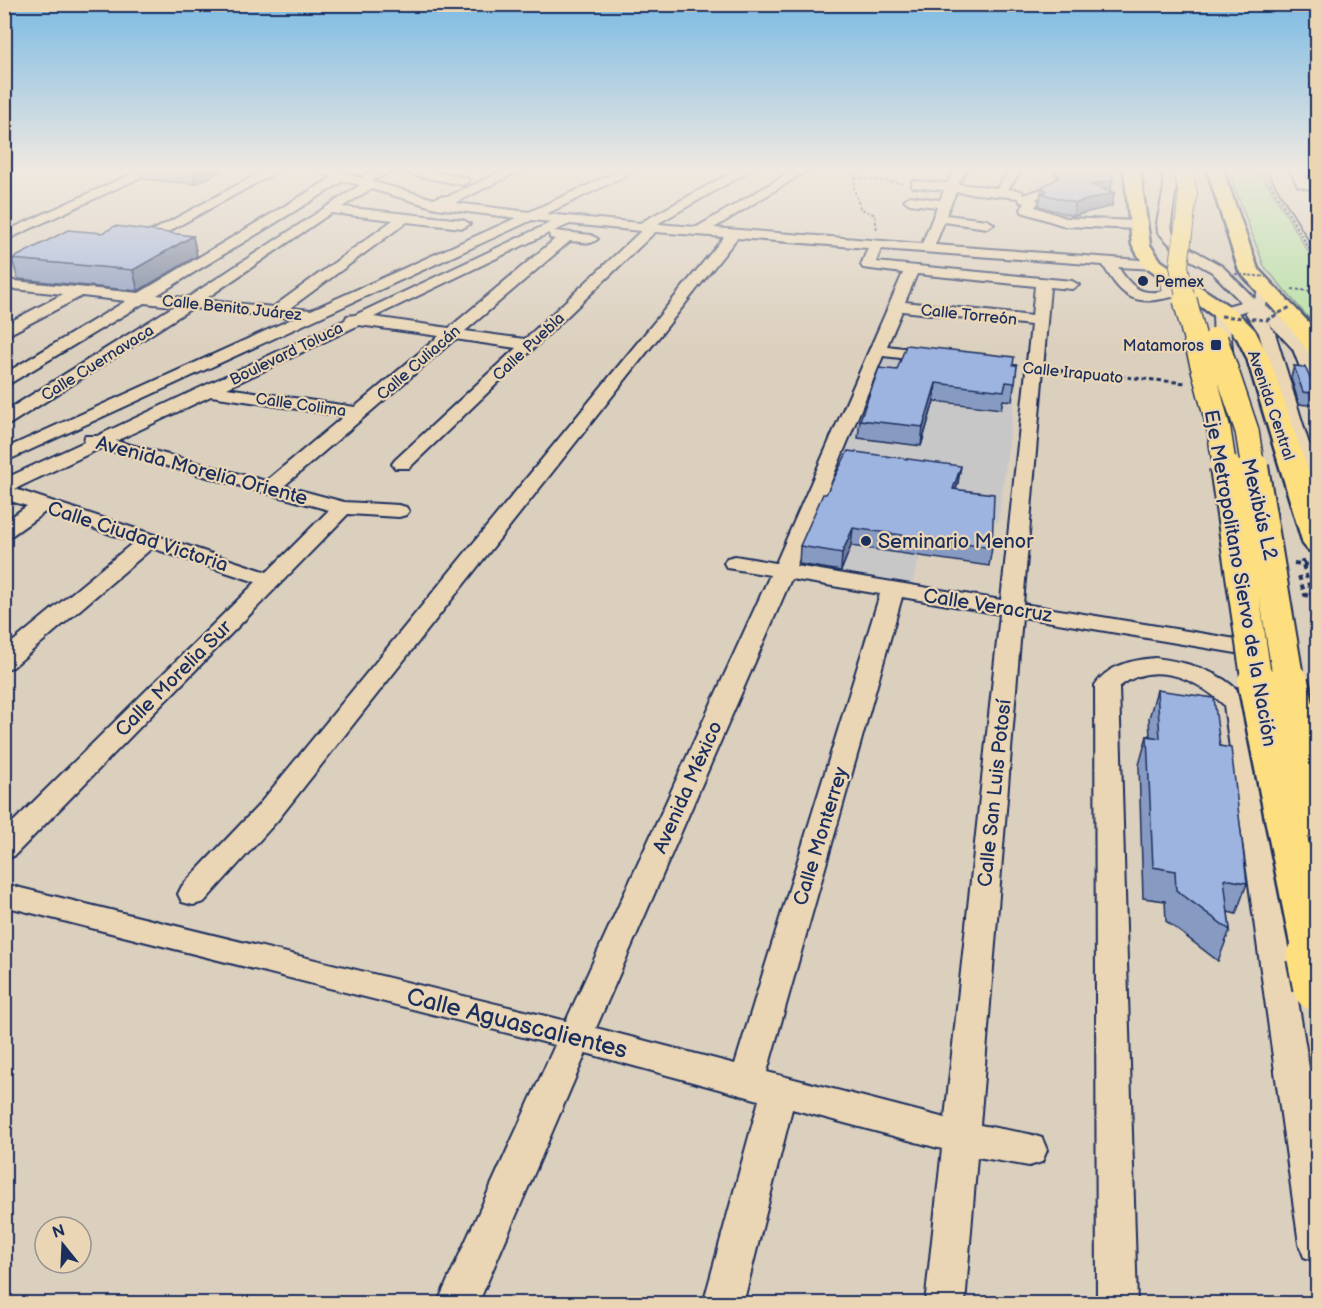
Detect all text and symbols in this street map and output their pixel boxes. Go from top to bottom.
place label: Pemex [1155,273,1204,292]
marker: Pemex [1136,274,1150,288]
street label: Calle Benito Juárez [161,292,303,325]
street label: Calle Torreón [920,301,1018,330]
street label: Calle Puebla [489,309,569,385]
street label: Boulevard Toluca [227,319,346,390]
street label: Calle Cuernavaca [38,321,158,406]
street label: Calle Culiacán [373,322,465,405]
place label: Matamoros [1123,337,1204,356]
marker: Matamoros [1209,338,1223,352]
street label: Avenida Central [1243,348,1298,463]
street label: Calle Irapuato [1021,359,1124,388]
street label: Calle Colima [254,390,347,421]
street label: Eje Metropolitano Siervo de la Nación [1199,408,1281,748]
street label: Avenida Morelia Oriente [93,431,310,511]
street label: Mexibús L2 [1236,456,1282,563]
street label: Calle Ciudad Victoria [44,496,231,577]
place label: Seminario Menor [878,530,1034,554]
marker: Seminario Menor [859,534,873,548]
street label: Calle Veracruz [922,584,1055,628]
street label: Calle Morelia Sur [110,615,237,742]
street label: Calle San Luis Potosí [973,698,1017,888]
street label: Avenida México [648,718,728,857]
street label: Calle Monterrey [788,764,853,908]
street label: Calle Aguascalientes [403,982,630,1065]
north arrow [33,1215,93,1275]
text: N [50,1221,67,1243]

